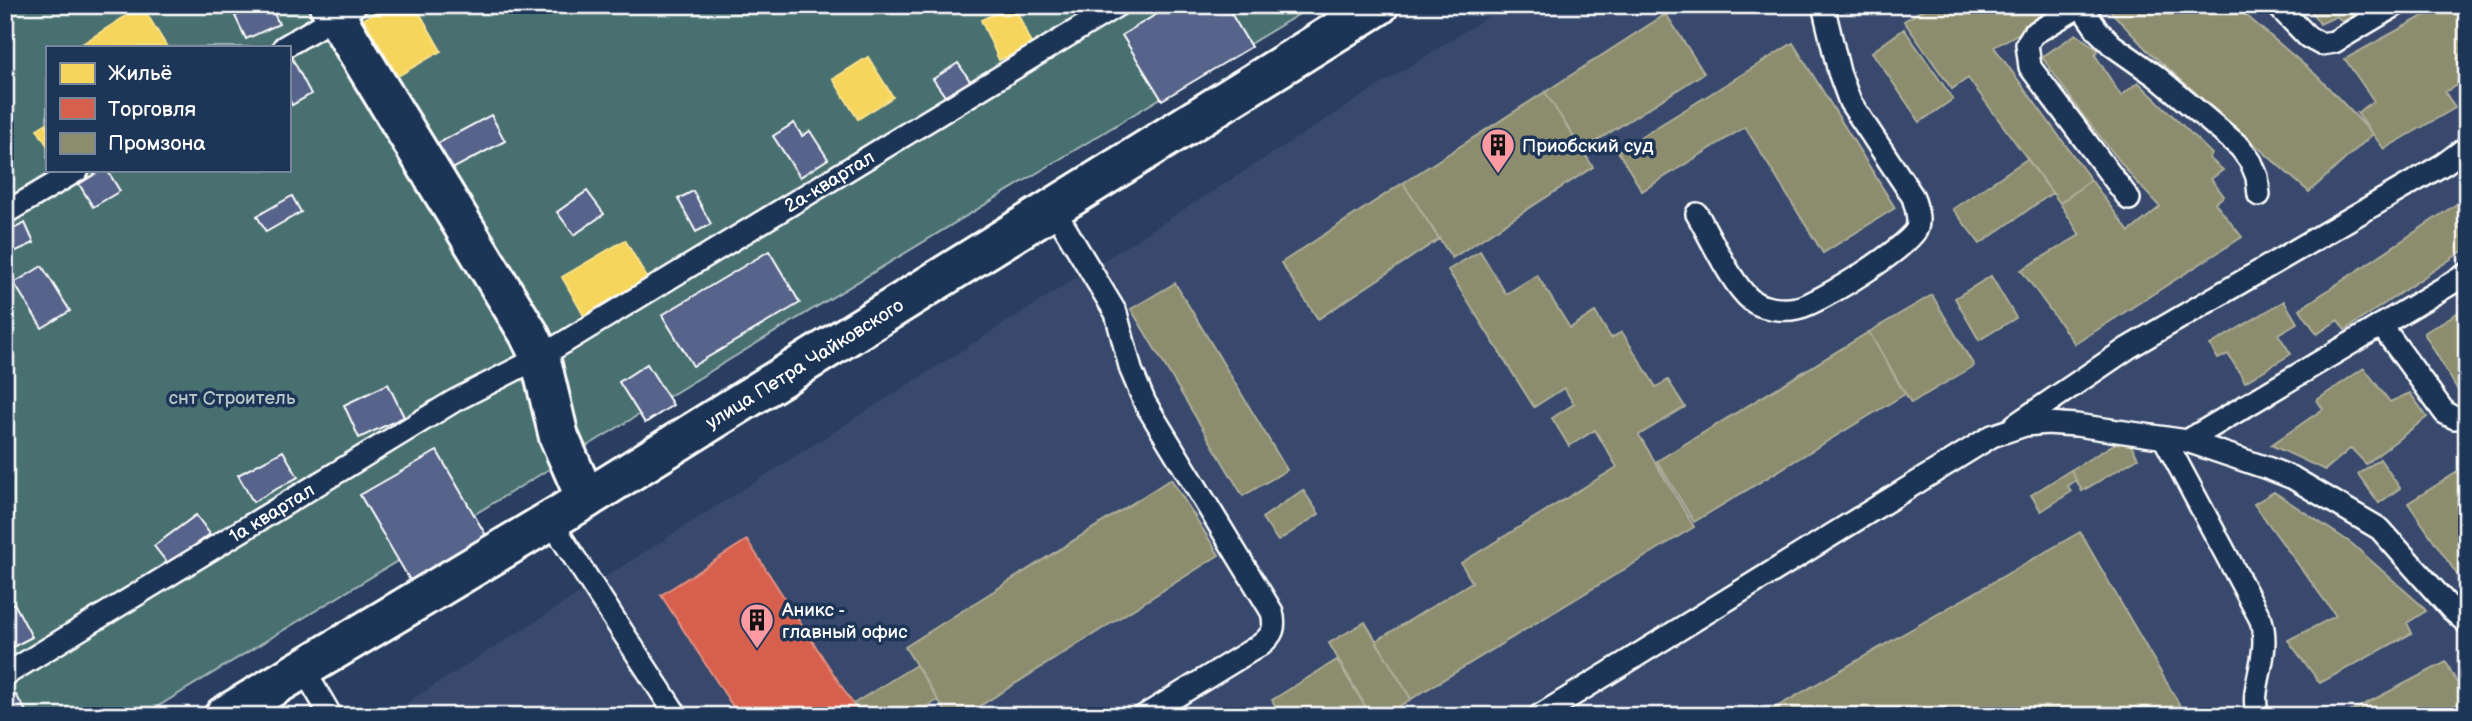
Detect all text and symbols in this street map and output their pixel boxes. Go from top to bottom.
legend [46,46,290,172]
text: Жильё [108,61,172,86]
text: Торговля [108,97,196,122]
building icon: Приобский суд [1479,126,1517,175]
text: Промзона [108,131,206,156]
place label: Приобский суд [1522,135,1654,158]
street label: 2а-квартал [780,146,879,219]
street label: улица Петра Чайковского [702,294,908,435]
park label: снт Строитель [169,387,296,410]
street label: 1а квартал [225,479,319,549]
place label: Аникс - главный офис [781,599,908,644]
building icon: Аникс - главный офис [738,601,776,650]

